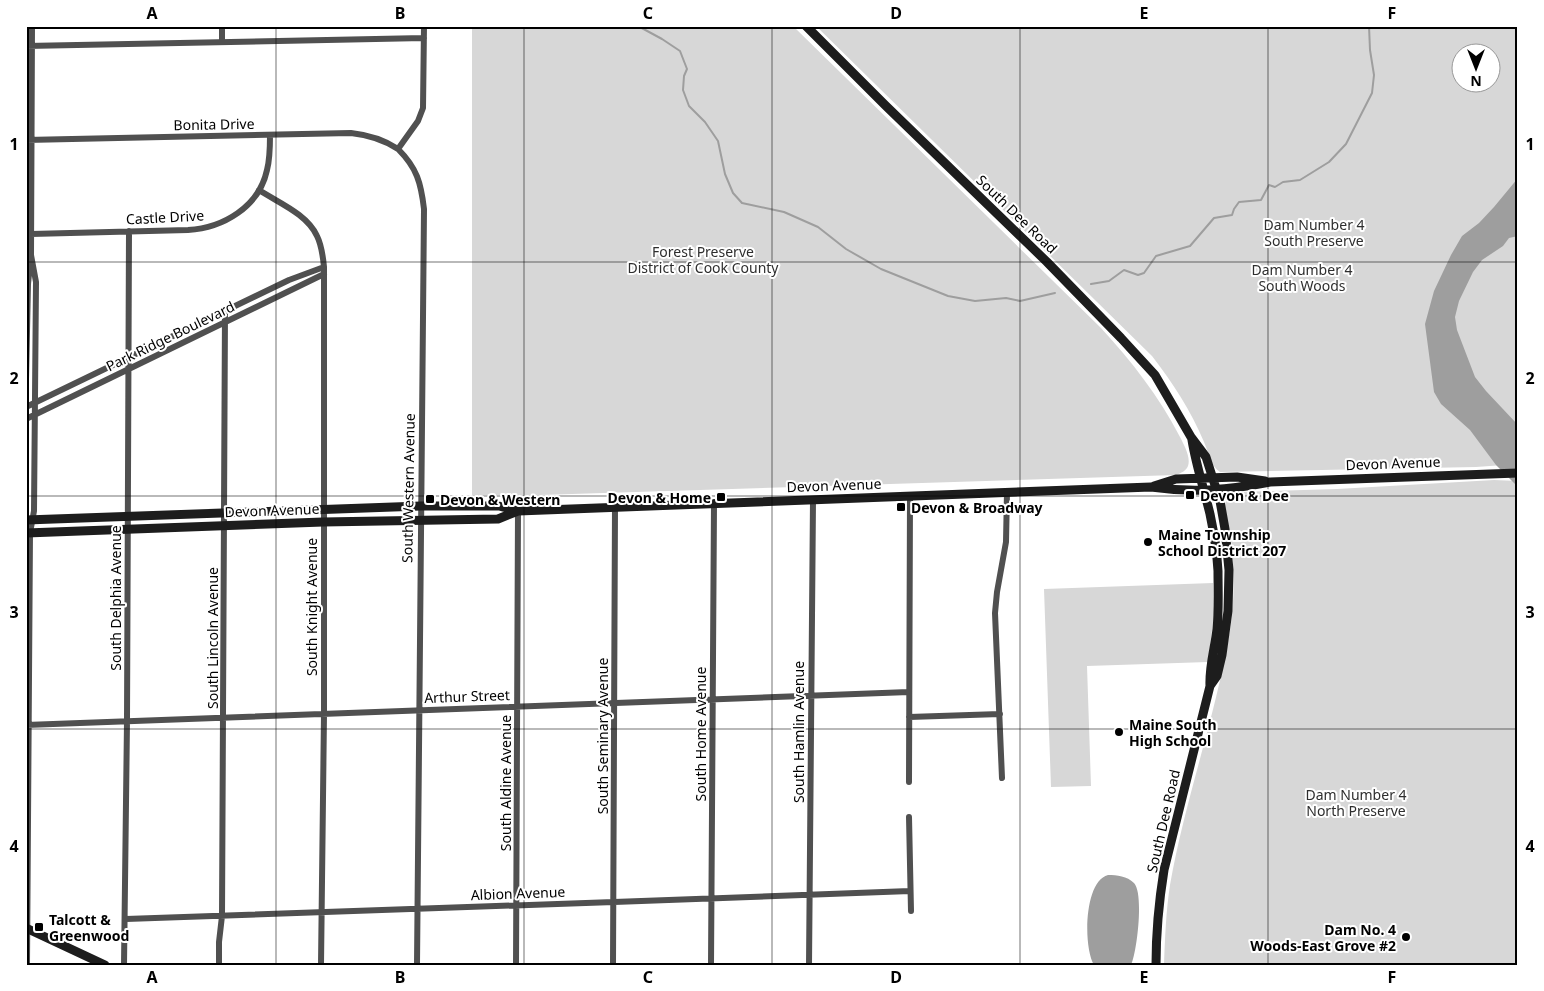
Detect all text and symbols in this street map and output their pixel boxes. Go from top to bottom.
text: A [146,2,158,24]
text: B [395,2,405,24]
text: C [643,2,653,24]
text: D [890,2,902,24]
text: E [1140,2,1149,24]
text: F [1388,2,1396,24]
north arrow [1452,42,1502,92]
text: N [1470,72,1482,91]
street label: Bonita Drive [173,114,255,134]
text: 1 [9,133,19,155]
text: 1 [1525,133,1535,155]
street label: South Dee Road [972,171,1062,257]
street label: Castle Drive [125,205,205,229]
park label: Dam Number 4 South Preserve [1263,215,1365,250]
park label: Forest Preserve District of Cook County [627,242,779,277]
park label: Dam Number 4 South Woods [1251,260,1353,295]
street label: Park Ridge Boulevard [103,297,237,375]
text: 2 [9,367,19,389]
text: 2 [1525,367,1535,389]
street label: South Western Avenue [397,413,419,563]
street label: Devon Avenue [1345,452,1441,474]
street label: Devon Avenue [786,474,882,496]
place label: Devon & Dee [1200,486,1289,505]
place label: Devon & Home [608,488,711,507]
marker: Devon & Dee [1184,489,1196,501]
place label: Devon & Western [440,490,560,509]
marker: Devon & Home [715,491,727,503]
marker: Devon & Western [424,493,436,505]
place label: Devon & Broadway [911,498,1043,517]
street label: Devon Avenue [224,499,320,521]
marker: Devon & Broadway [895,501,907,513]
street label: South Delphia Avenue [106,525,125,671]
place label: Maine Township School District 207 [1158,525,1286,560]
marker: Maine Township School District 207 [1142,536,1154,548]
street label: South Knight Avenue [302,538,321,676]
street label: South Lincoln Avenue [203,567,222,709]
text: 3 [9,601,19,623]
text: 3 [1525,601,1535,623]
street label: South Seminary Avenue [593,658,612,814]
street label: South Hamlin Avenue [789,661,808,803]
street label: South Home Avenue [691,667,710,801]
street label: Arthur Street [424,685,510,707]
street label: South Aldine Avenue [496,715,515,851]
place label: Maine South High School [1129,715,1217,750]
marker: Maine South High School [1113,726,1125,738]
street label: South Dee Road [1142,767,1184,875]
park label: Dam Number 4 North Preserve [1305,785,1407,820]
text: 4 [9,835,19,857]
text: 4 [1525,835,1535,857]
street label: Albion Avenue [470,882,566,904]
place label: Talcott & Greenwood [49,910,129,945]
place label: Dam No. 4 Woods-East Grove #2 [1250,920,1396,955]
marker: Talcott & Greenwood [33,921,45,933]
marker: Dam No. 4 Woods-East Grove #2 [1400,931,1412,943]
text: A [146,966,158,988]
text: B [395,966,405,988]
text: C [643,966,653,988]
text: D [890,966,902,988]
text: E [1140,966,1149,988]
text: F [1388,966,1396,988]

